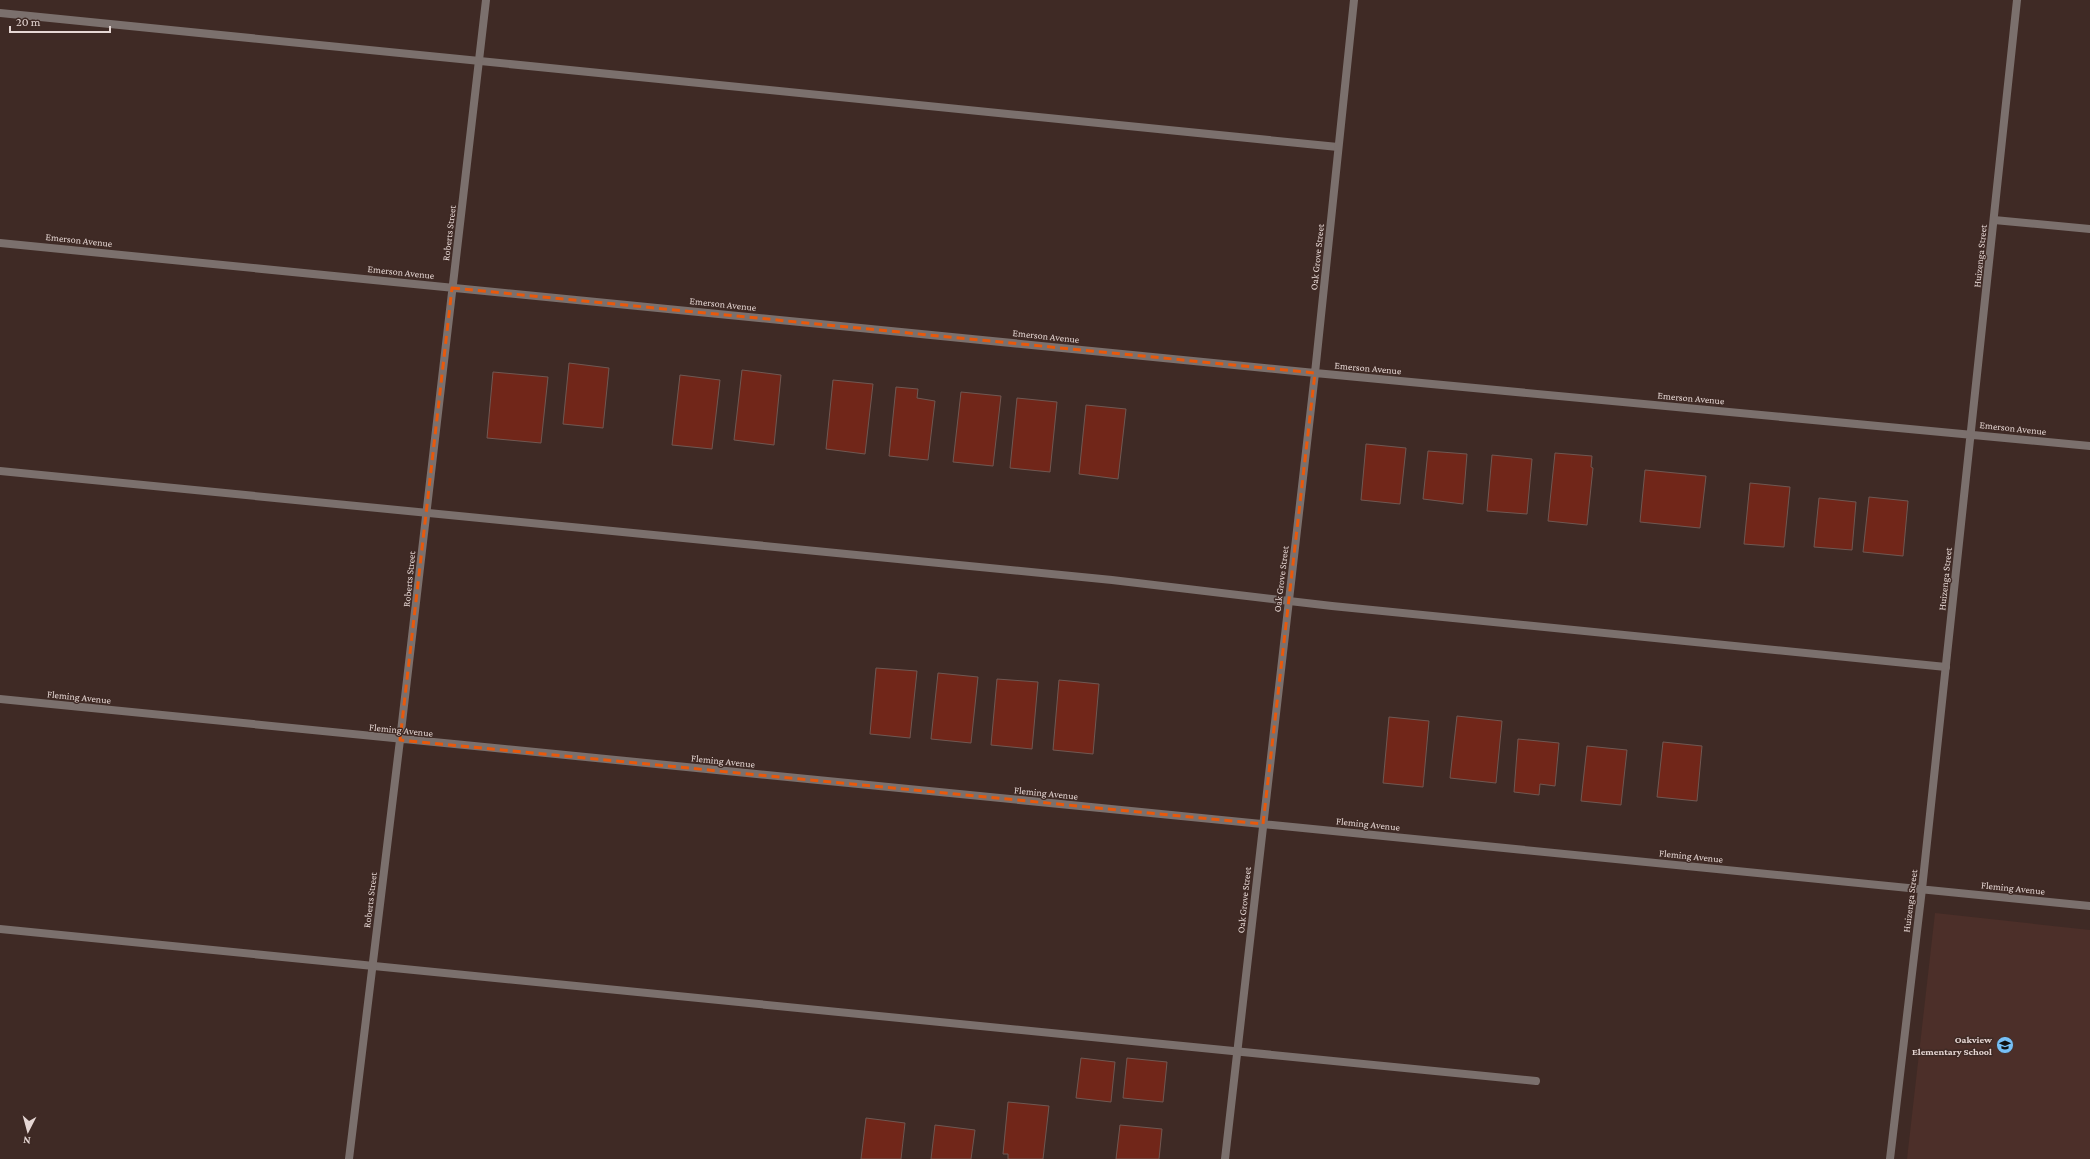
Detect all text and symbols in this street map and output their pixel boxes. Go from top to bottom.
scale bar [10,8,110,34]
text: 20 m [16,15,41,29]
street label: Roberts Street [440,204,458,261]
street label: Oak Grove Street [1308,223,1326,291]
street label: Huizenga Street [1971,223,1989,288]
street label: Emerson Avenue [45,231,113,249]
street label: Emerson Avenue [367,263,435,281]
street label: Emerson Avenue [689,295,757,313]
street label: Emerson Avenue [1012,327,1080,345]
street label: Emerson Avenue [1334,360,1402,376]
street label: Emerson Avenue [1657,390,1725,406]
street label: Emerson Avenue [1979,419,2047,437]
street label: Oak Grove Street [1271,544,1291,613]
street label: Huizenga Street [1936,546,1954,611]
street label: Roberts Street [401,550,417,607]
street label: Fleming Avenue [47,688,112,706]
street label: Fleming Avenue [369,721,434,739]
street label: Fleming Avenue [691,752,756,770]
street label: Fleming Avenue [1014,784,1079,802]
street label: Fleming Avenue [1336,815,1401,833]
street label: Fleming Avenue [1659,847,1724,865]
street label: Oak Grove Street [1235,866,1253,934]
street label: Huizenga Street [1901,868,1919,933]
street label: Roberts Street [361,871,379,928]
street label: Fleming Avenue [1981,879,2046,897]
place label: Oakview Elementary School [1912,1034,1993,1057]
school or university icon: Oakview Elementary School [1995,1035,2015,1055]
north arrow [8,1111,48,1151]
text: N [22,1135,31,1147]

